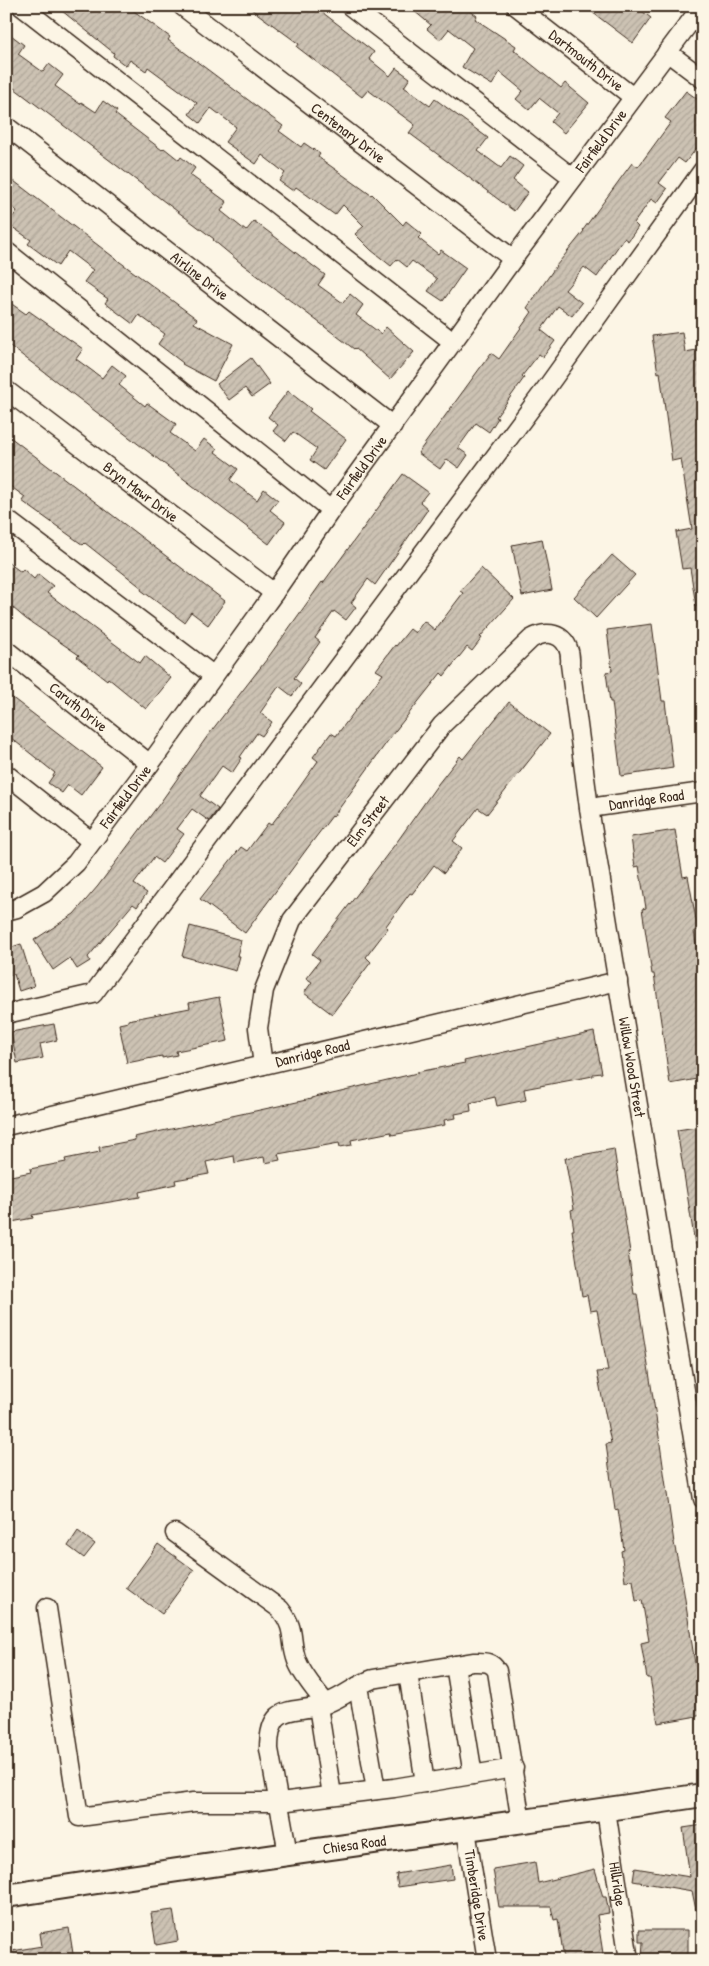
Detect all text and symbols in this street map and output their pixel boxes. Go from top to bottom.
street label: Dartmouth Drive [545,24,628,96]
street label: Centenary Drive [307,97,390,168]
street label: Fairfield Drive [570,105,631,178]
street label: Airline Drive [166,246,233,305]
street label: Fairfield Drive [330,431,392,504]
street label: Bryn Mawr Drive [99,456,183,527]
street label: Caruth Drive [45,677,112,736]
street label: Fairfield Drive [94,760,156,833]
street label: Danridge Road [607,784,685,815]
street label: Elm Street [341,790,395,851]
street label: Willow Wood Street [614,1015,651,1120]
street label: Danridge Road [273,1034,352,1072]
street label: Chiesa Road [321,1829,387,1859]
street label: Timberidge Drive [459,1848,495,1942]
street label: Hillridge [604,1860,632,1908]

